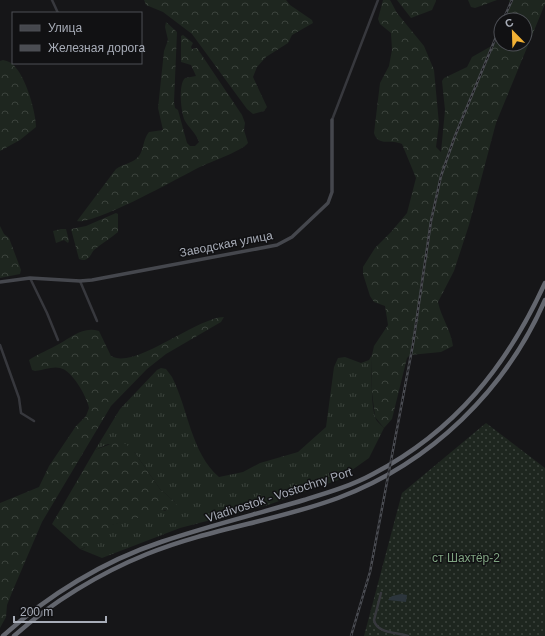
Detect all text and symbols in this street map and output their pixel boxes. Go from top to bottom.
legend [12,12,142,64]
north arrow [493,12,533,52]
text: С [503,16,515,30]
text: Улица [48,21,82,35]
text: Железная дорога [48,41,145,55]
street label: Заводская улица [178,228,274,260]
street label: Vladivostok - Vostochny Port [204,465,354,525]
park label: ст Шахтёр-2 [432,551,500,565]
scale bar [14,598,106,624]
text: 200 m [20,605,53,619]

